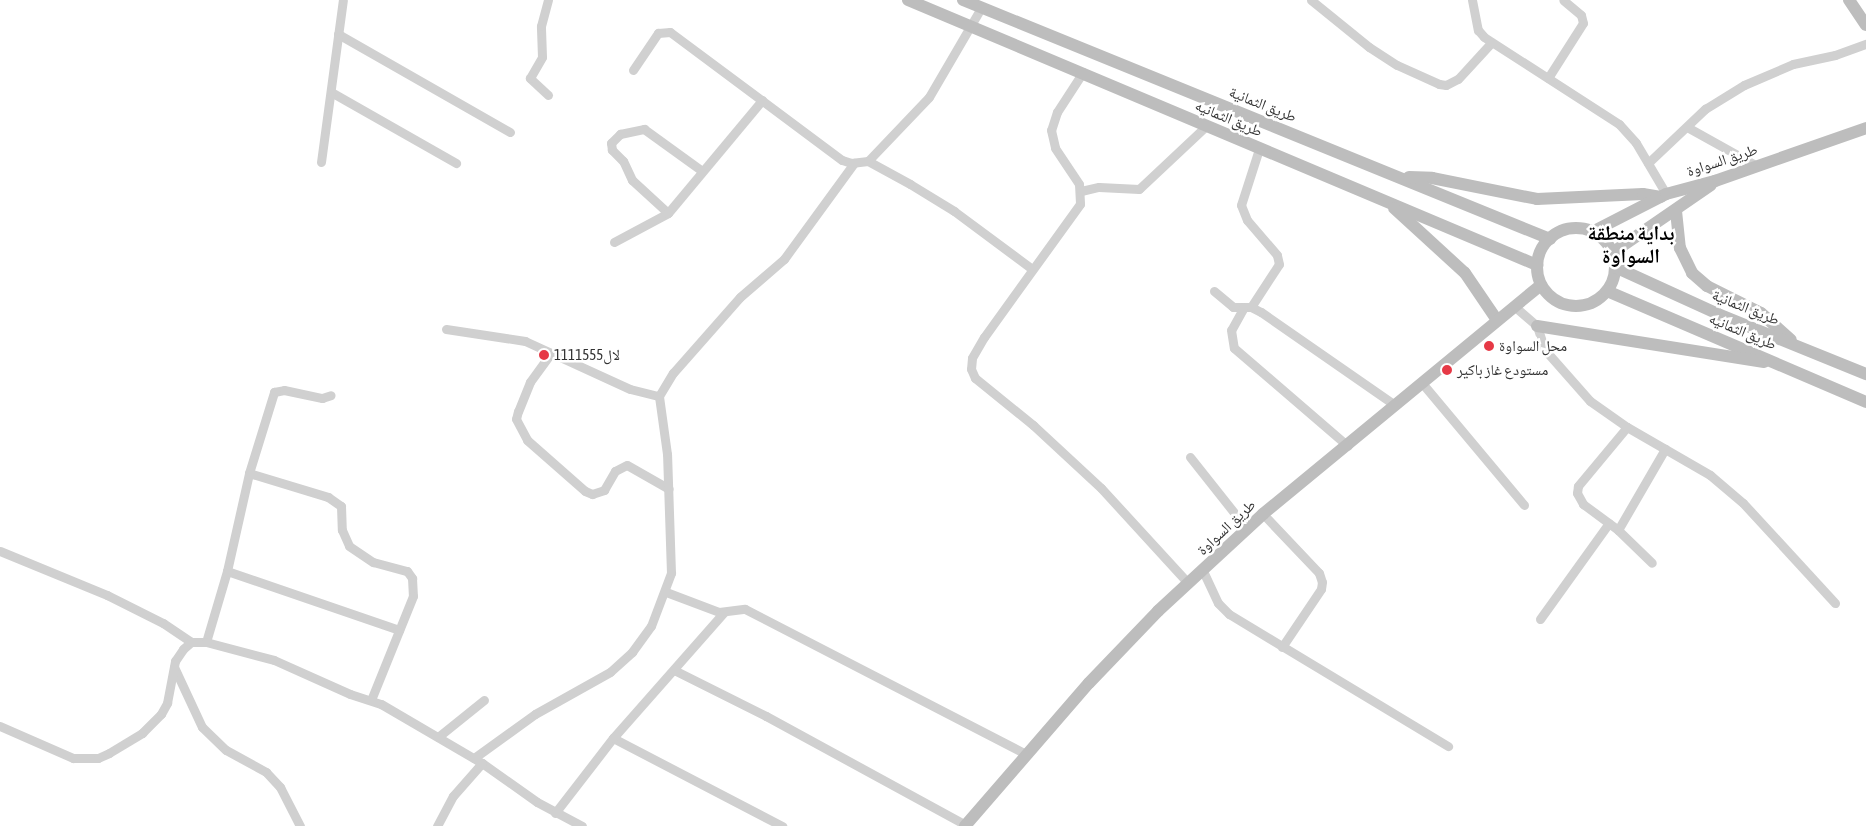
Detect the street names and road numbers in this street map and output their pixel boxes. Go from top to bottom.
street label: طريق الثمانية [1227,82,1299,126]
street label: طريق الثمانيه [1193,96,1265,140]
street label: طريق السواوة [1684,140,1760,180]
street label: طريق الثمانية [1710,285,1782,329]
street label: طريق الثمانيه [1707,309,1779,353]
street label: طريق السواوة [1193,495,1259,559]

